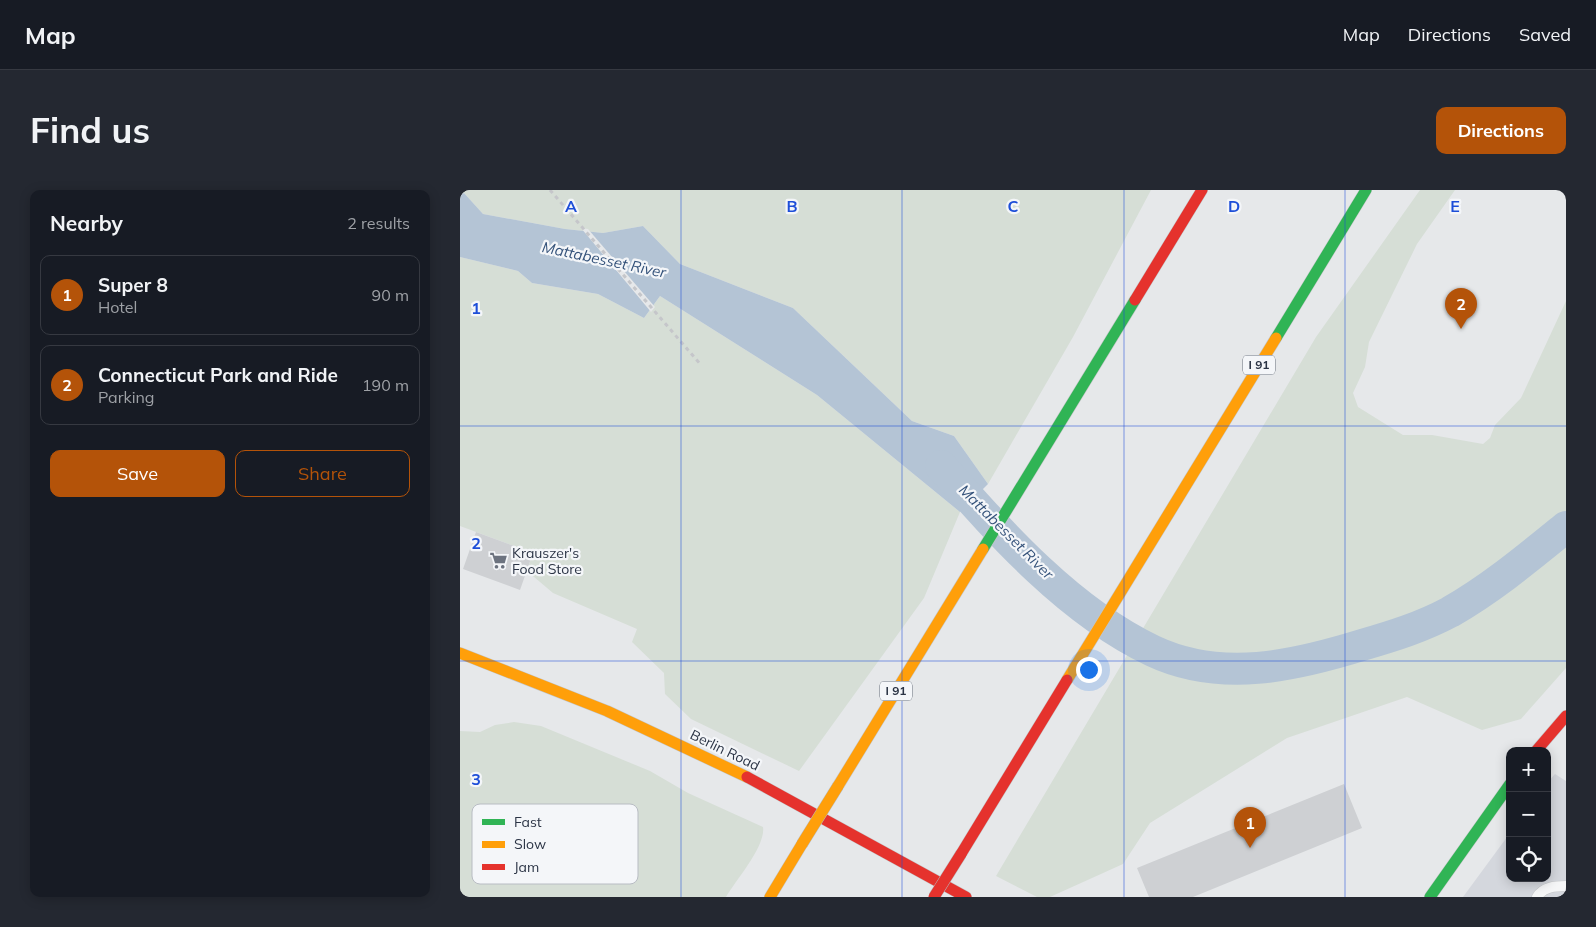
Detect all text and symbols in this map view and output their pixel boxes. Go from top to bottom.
text: Map [25,20,76,50]
text: Map [1343,23,1380,46]
text: Directions [1408,23,1491,46]
text: Saved [1519,23,1571,46]
button: Directions [1436,107,1566,154]
text: Find us [30,108,150,152]
text: A [565,196,577,216]
text: B [786,196,798,216]
text: C [1008,196,1019,216]
text: D [1228,196,1240,216]
text: E [1450,196,1460,216]
text: Nearby [50,210,123,236]
text: 2 results [347,213,410,233]
water label: Mattabesset River [541,237,668,282]
text: Super 8 [98,273,168,297]
text: 1 [62,285,72,305]
text: 90 m [372,285,409,305]
pin: 2 [1445,288,1477,329]
text: Hotel [98,297,137,317]
text: 1 [471,298,481,318]
road number: I 91 [1243,356,1275,374]
text: Connecticut Park and Ride [98,363,338,387]
text: 2 [62,375,72,395]
text: 190 m [362,375,409,395]
text: Parking [98,387,155,407]
button: Save [50,450,225,497]
button: Share [235,450,410,497]
water label: Mattabesset River [955,480,1058,583]
text: 2 [471,533,481,553]
place label: Krauszer's Food Store [512,544,582,578]
supermarket icon: Krauszer's Food Store [488,551,508,571]
your location [1076,657,1102,683]
road number: I 91 [880,682,912,701]
street label: Berlin Road [687,725,763,775]
map controls [1506,747,1551,882]
button: + [1506,747,1551,792]
text: 3 [471,769,481,789]
button: − [1506,792,1551,837]
legend [472,804,638,884]
pin: 1 [1234,807,1266,848]
text: Fast [514,813,542,831]
text: Slow [514,835,546,853]
button: locate [1506,837,1551,882]
text: Jam [514,858,539,876]

